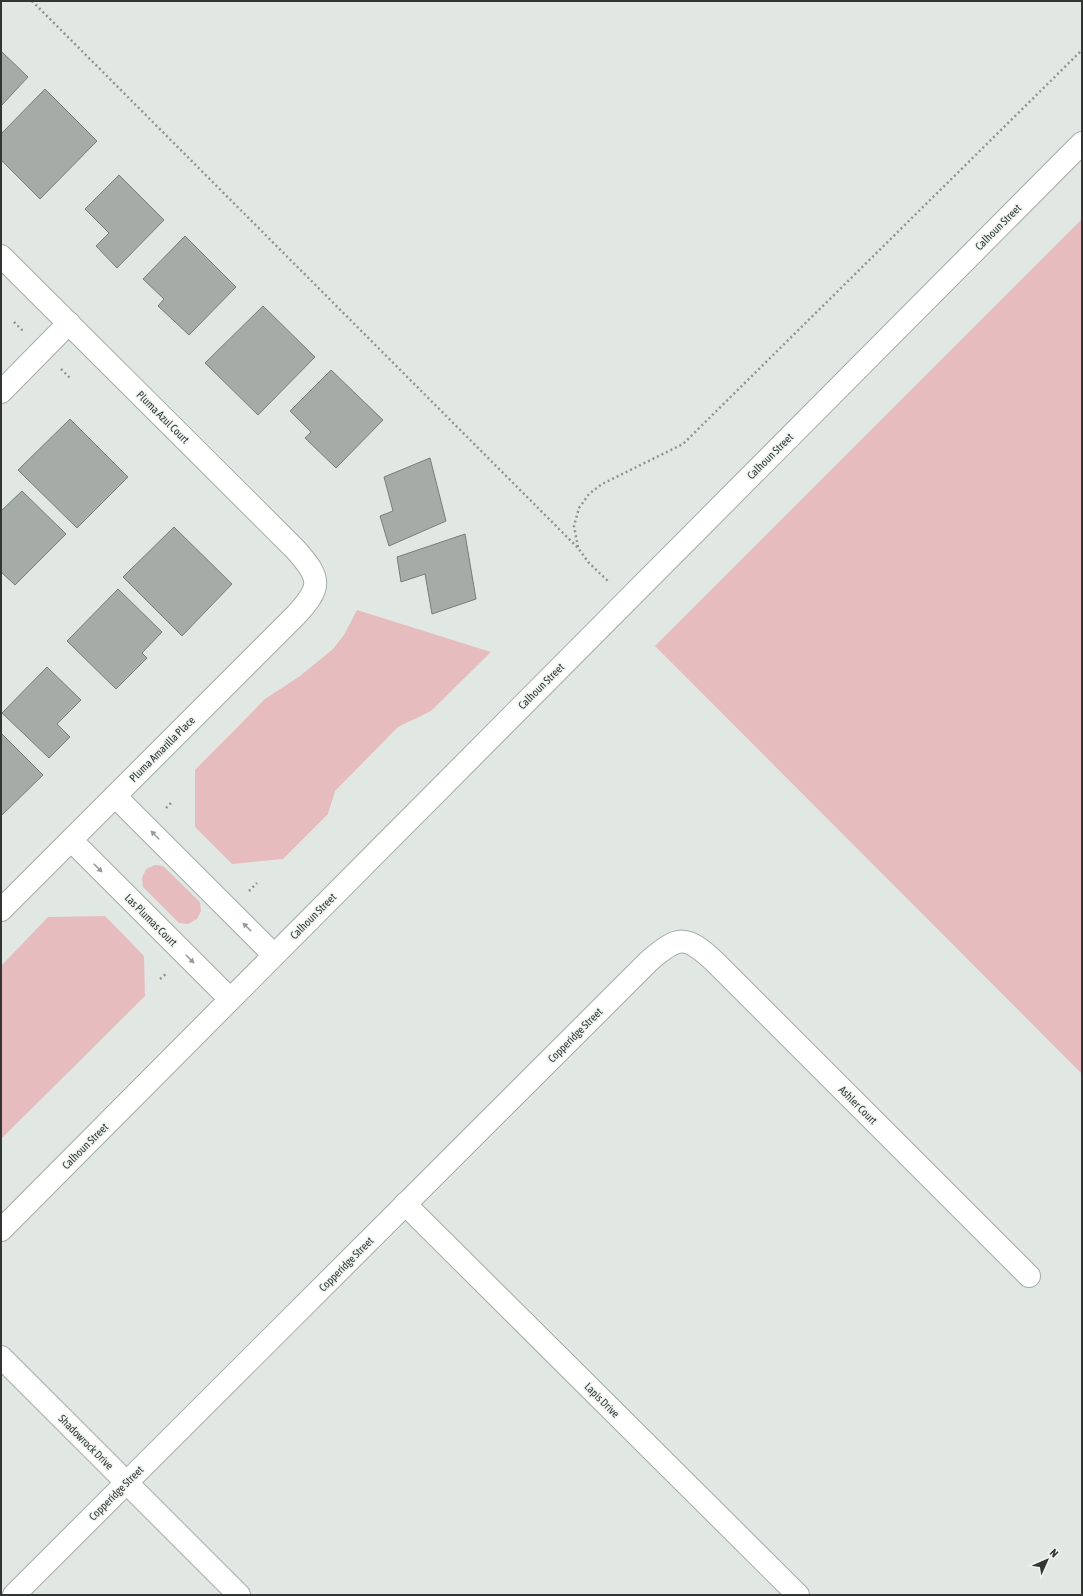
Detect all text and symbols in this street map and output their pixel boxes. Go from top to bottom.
street label: Calhoun Street [973,202,1023,252]
street label: Pluma Azul Court [134,388,192,446]
street label: Calhoun Street [745,431,795,481]
street label: Calhoun Street [516,661,566,711]
street label: Pluma Amarilla Place [127,714,197,784]
one-way arrow [150,830,160,840]
one-way arrow [94,863,103,872]
street label: Calhoun Street [288,891,338,941]
street label: Las Plumas Court [123,892,179,948]
one-way arrow [242,922,252,932]
one-way arrow [185,954,195,964]
street label: Copperidge Street [545,1005,605,1065]
street label: Ashler Court [836,1083,880,1127]
street label: Calhoun Street [60,1121,110,1171]
street label: Copperidge Street [316,1234,376,1294]
street label: Lapis Drive [582,1380,622,1420]
street label: Shadowrock Drive [56,1412,116,1472]
street label: Copperidge Street [86,1463,146,1523]
north arrow [1027,1540,1067,1580]
text: N [1048,1546,1061,1559]

